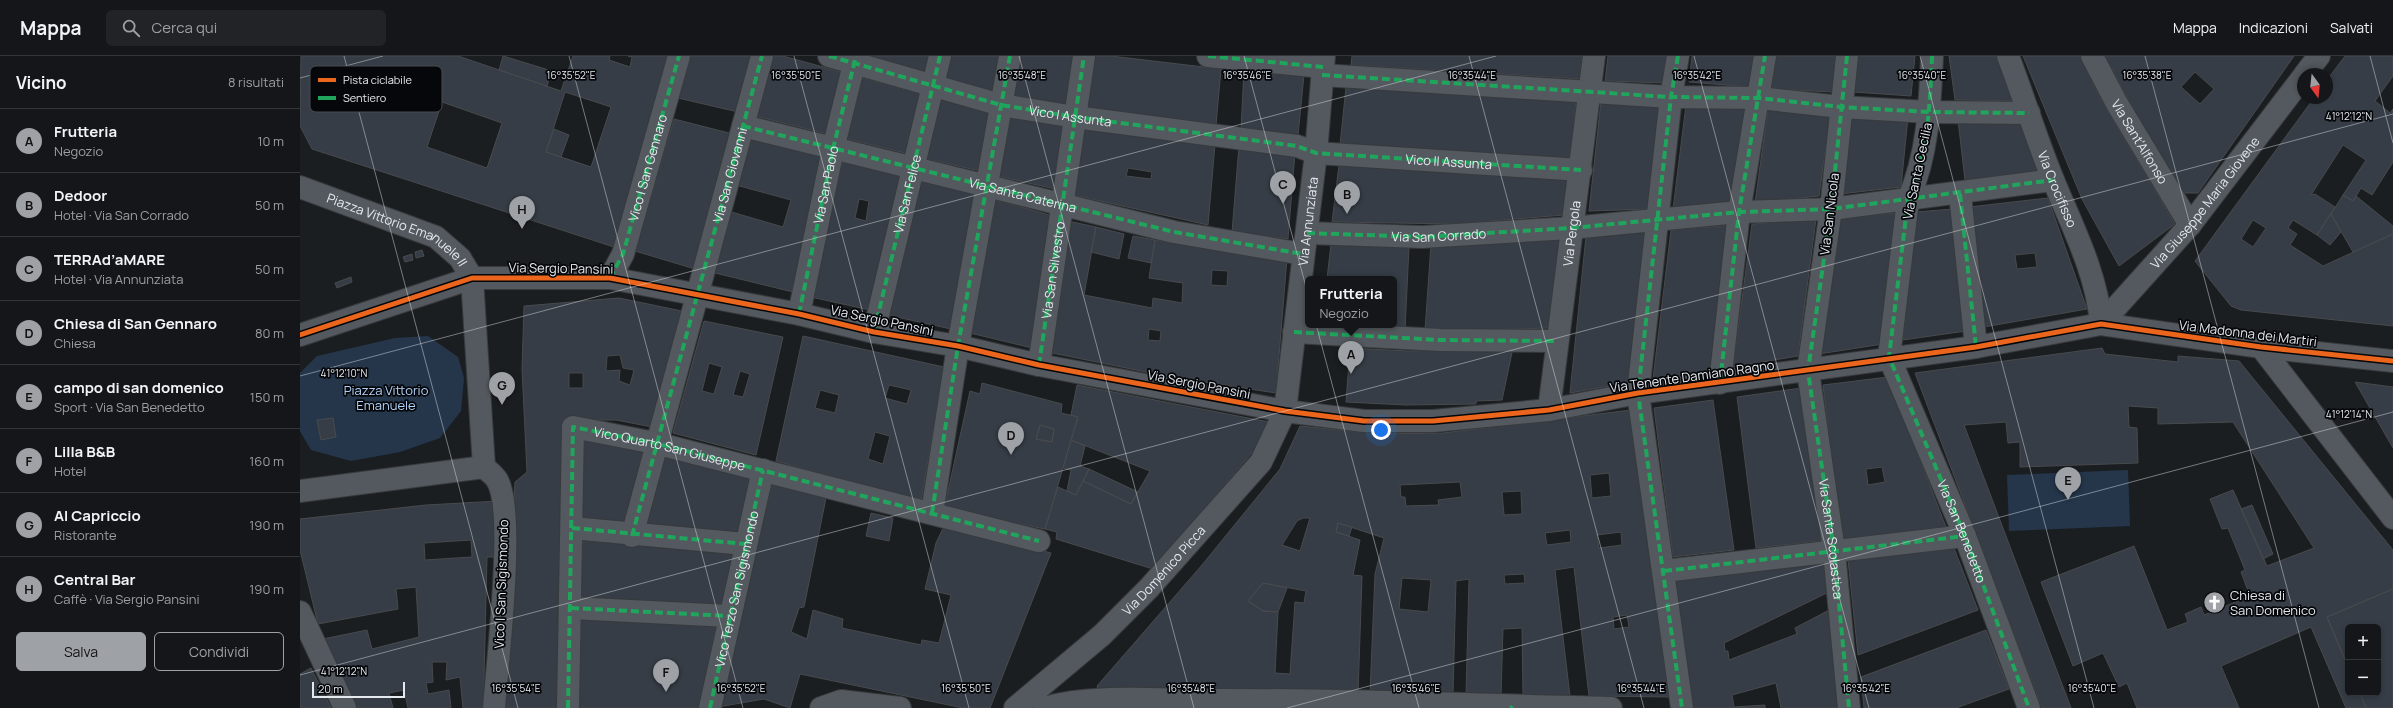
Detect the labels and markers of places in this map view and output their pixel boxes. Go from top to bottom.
pin: C [1270,171,1296,204]
pin: B [1334,181,1360,214]
pin: H [509,196,535,229]
pin: A [1338,341,1364,374]
pin: G [489,372,515,405]
pin: D [998,422,1024,455]
pin: E [2055,467,2081,500]
place label: Chiesa di San Domenico [2230,586,2316,619]
church icon: Chiesa di San Domenico [2202,589,2228,615]
pin: F [653,659,679,692]

